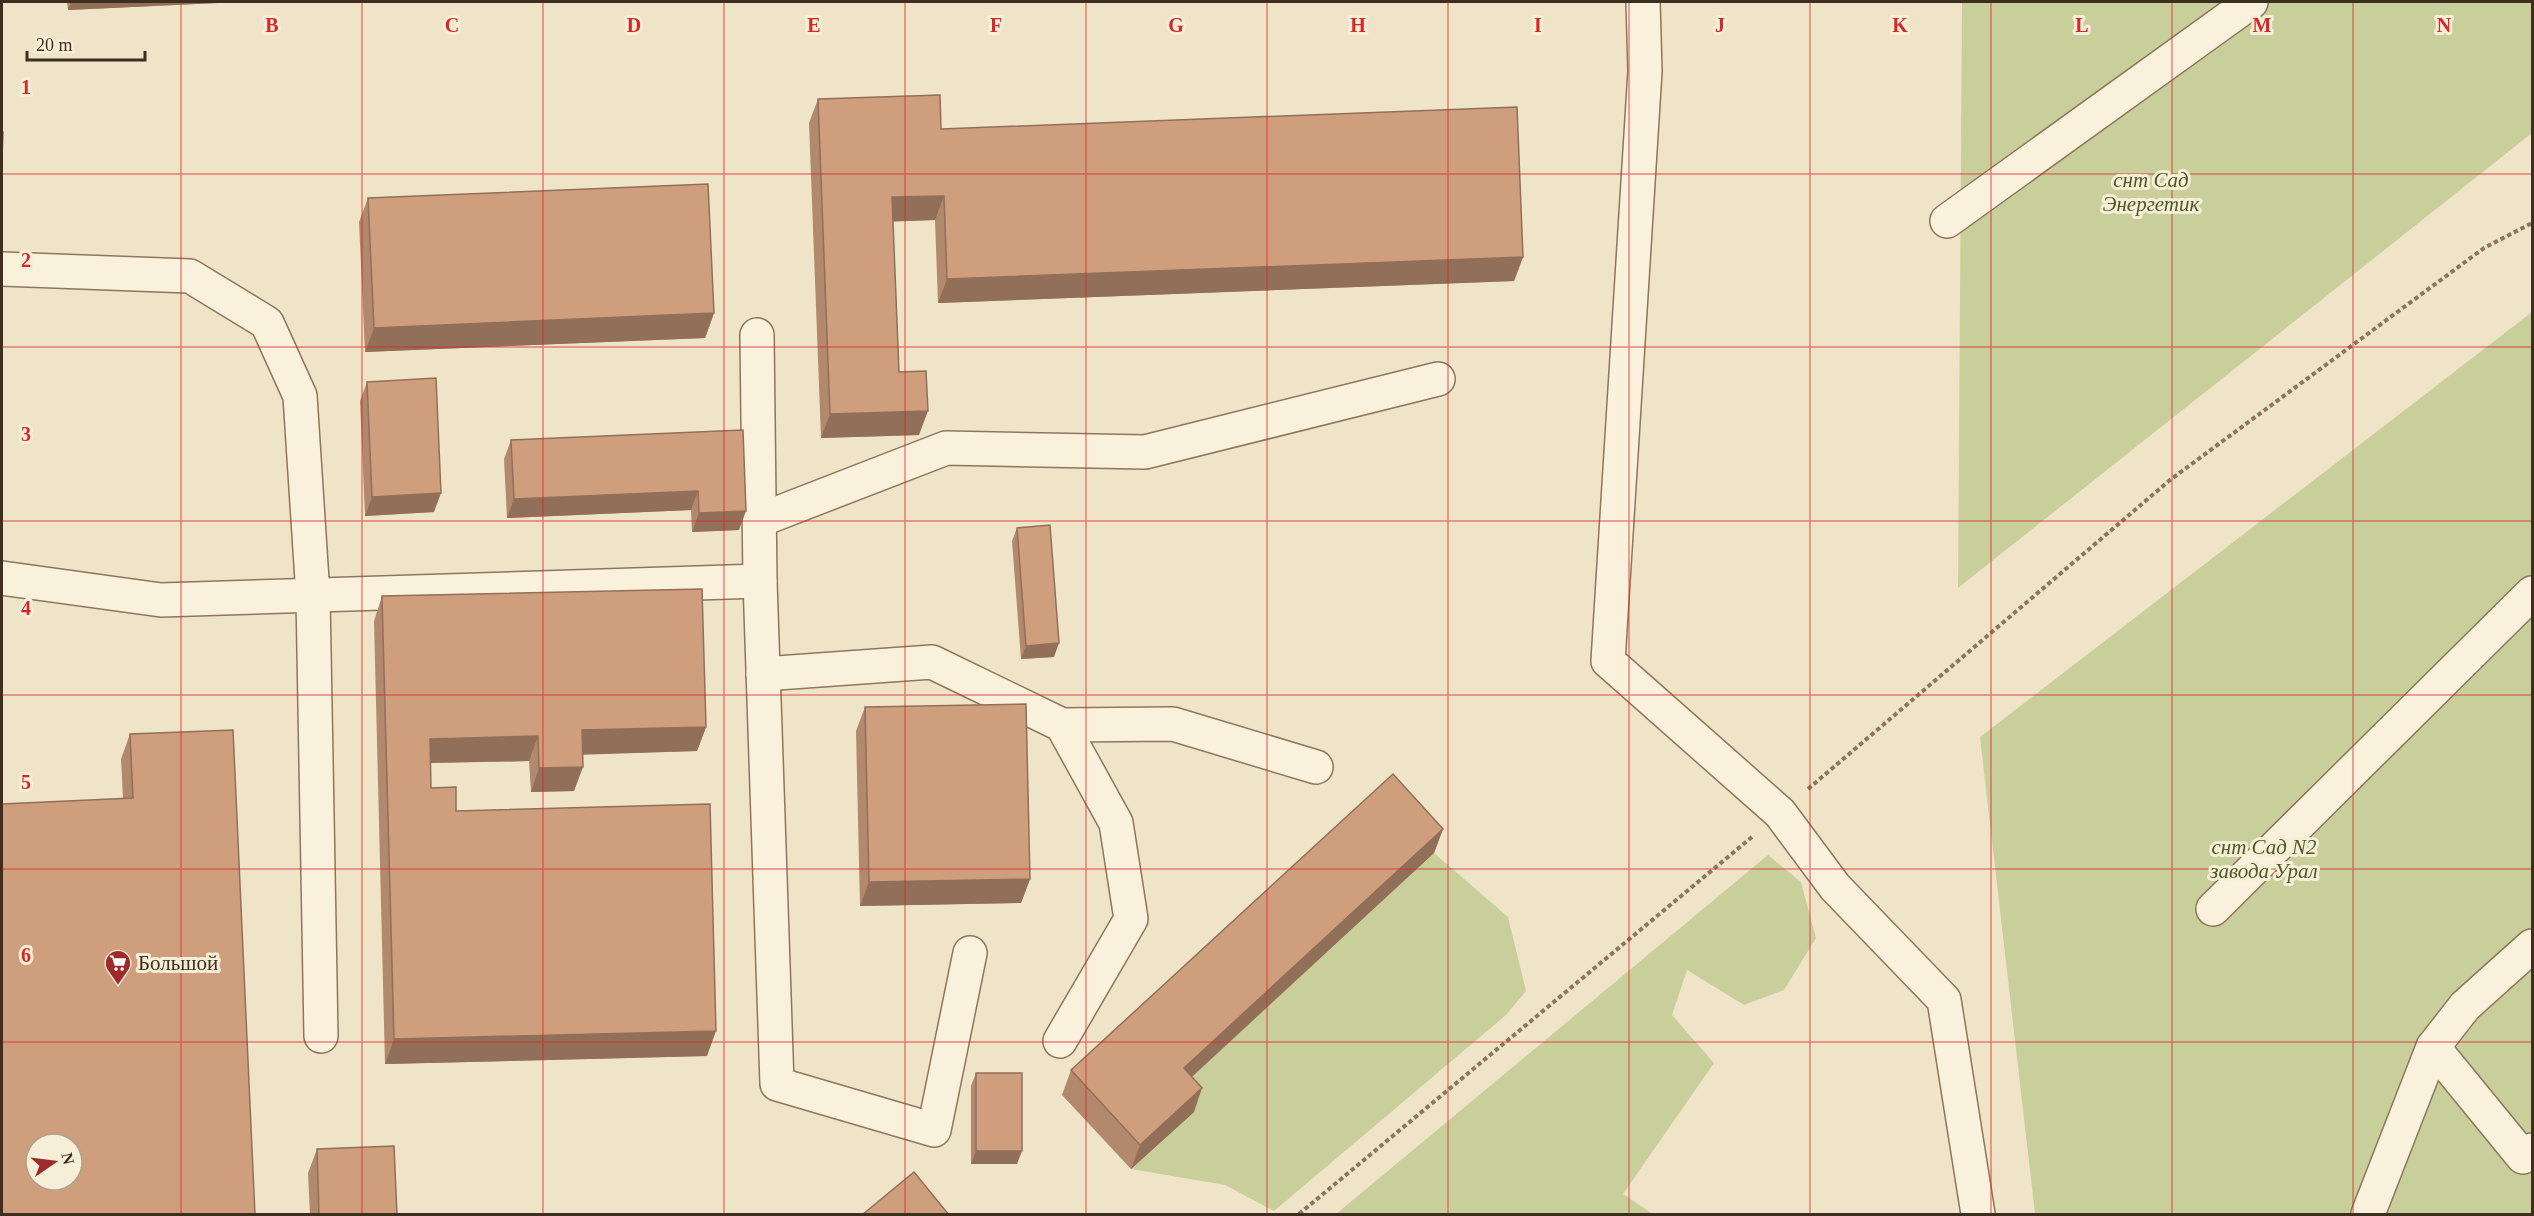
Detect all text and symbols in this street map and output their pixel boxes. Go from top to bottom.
text: B [265,14,279,36]
text: C [445,14,459,36]
text: D [627,14,641,36]
text: E [807,14,821,36]
text: F [990,14,1002,36]
text: G [1168,14,1184,36]
text: H [1350,14,1366,36]
text: I [1534,14,1542,36]
text: J [1715,14,1725,36]
text: K [1892,14,1908,36]
text: L [2075,14,2089,36]
text: M [2253,14,2272,36]
text: N [2437,14,2452,36]
scale bar [27,24,146,62]
text: 20 m [36,35,73,55]
text: 1 [21,76,31,98]
park label: снт Сад Энергетик [2103,168,2200,216]
text: 2 [21,249,31,271]
text: 3 [21,423,31,445]
text: 4 [21,597,31,619]
text: 5 [21,771,31,793]
park label: снт Сад N2 завода Урал [2209,835,2318,883]
text: 6 [21,944,31,966]
supermarket icon: Большой [103,948,133,986]
place label: Большой [138,951,218,975]
north arrow [24,1132,84,1192]
text: N [58,1151,78,1167]

